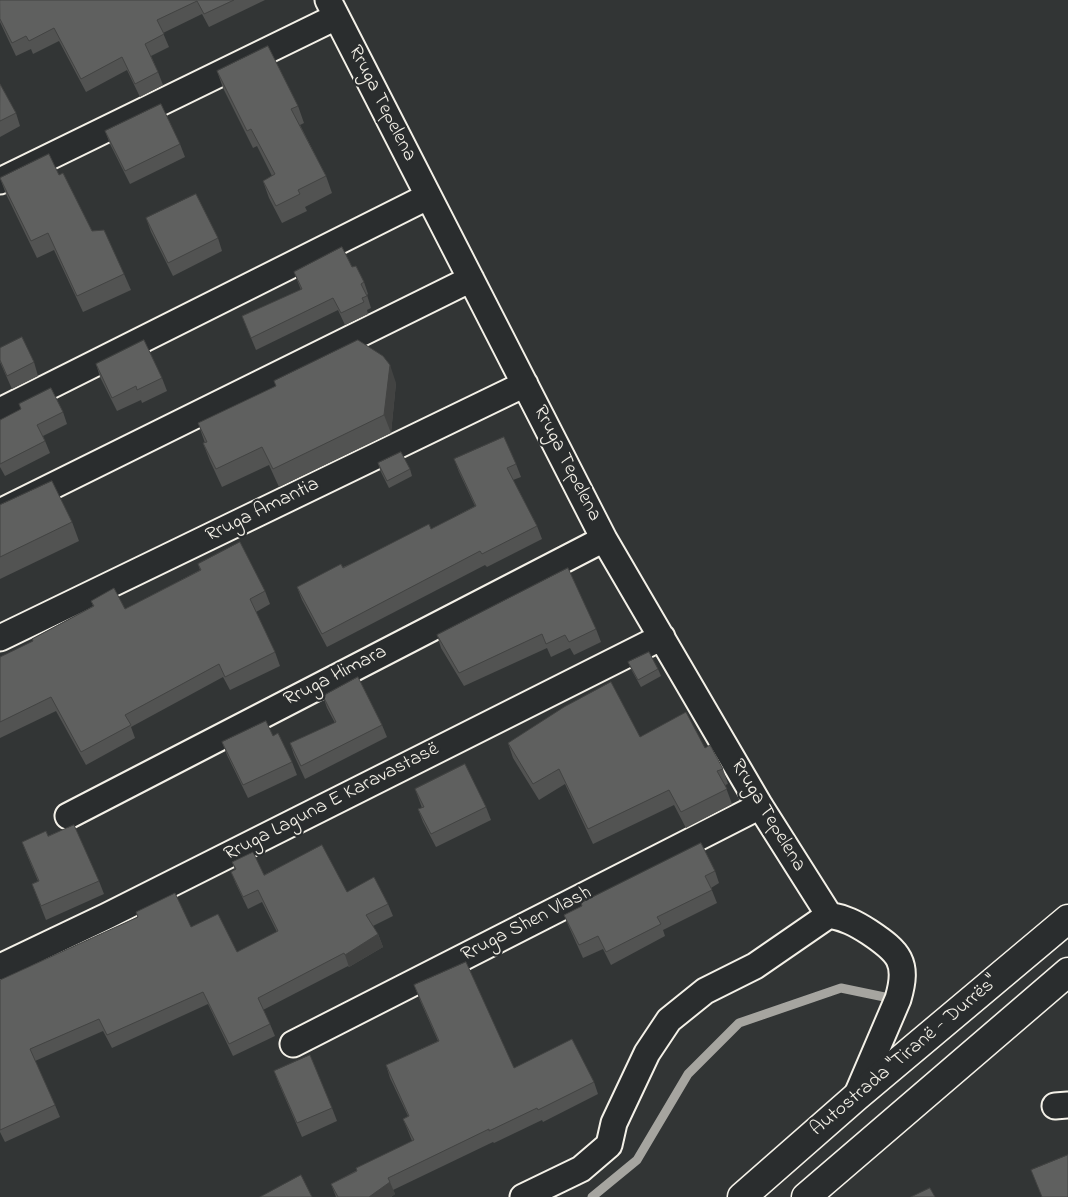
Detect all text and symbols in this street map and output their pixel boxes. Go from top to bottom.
street label: Rruga Tepelena [342,42,420,166]
street label: Rruga Tepelena [527,402,605,526]
street label: Rruga Amantia [202,473,324,549]
street label: Rruga Himara [281,641,391,713]
street label: Rruga Laguna E Karavastasë [221,738,443,868]
street label: Rruga Tepelena [724,756,810,876]
street label: Rruga Shen Vlash [458,882,596,968]
street label: Autostrada "Tiranë - Durrës" [806,972,1004,1142]

